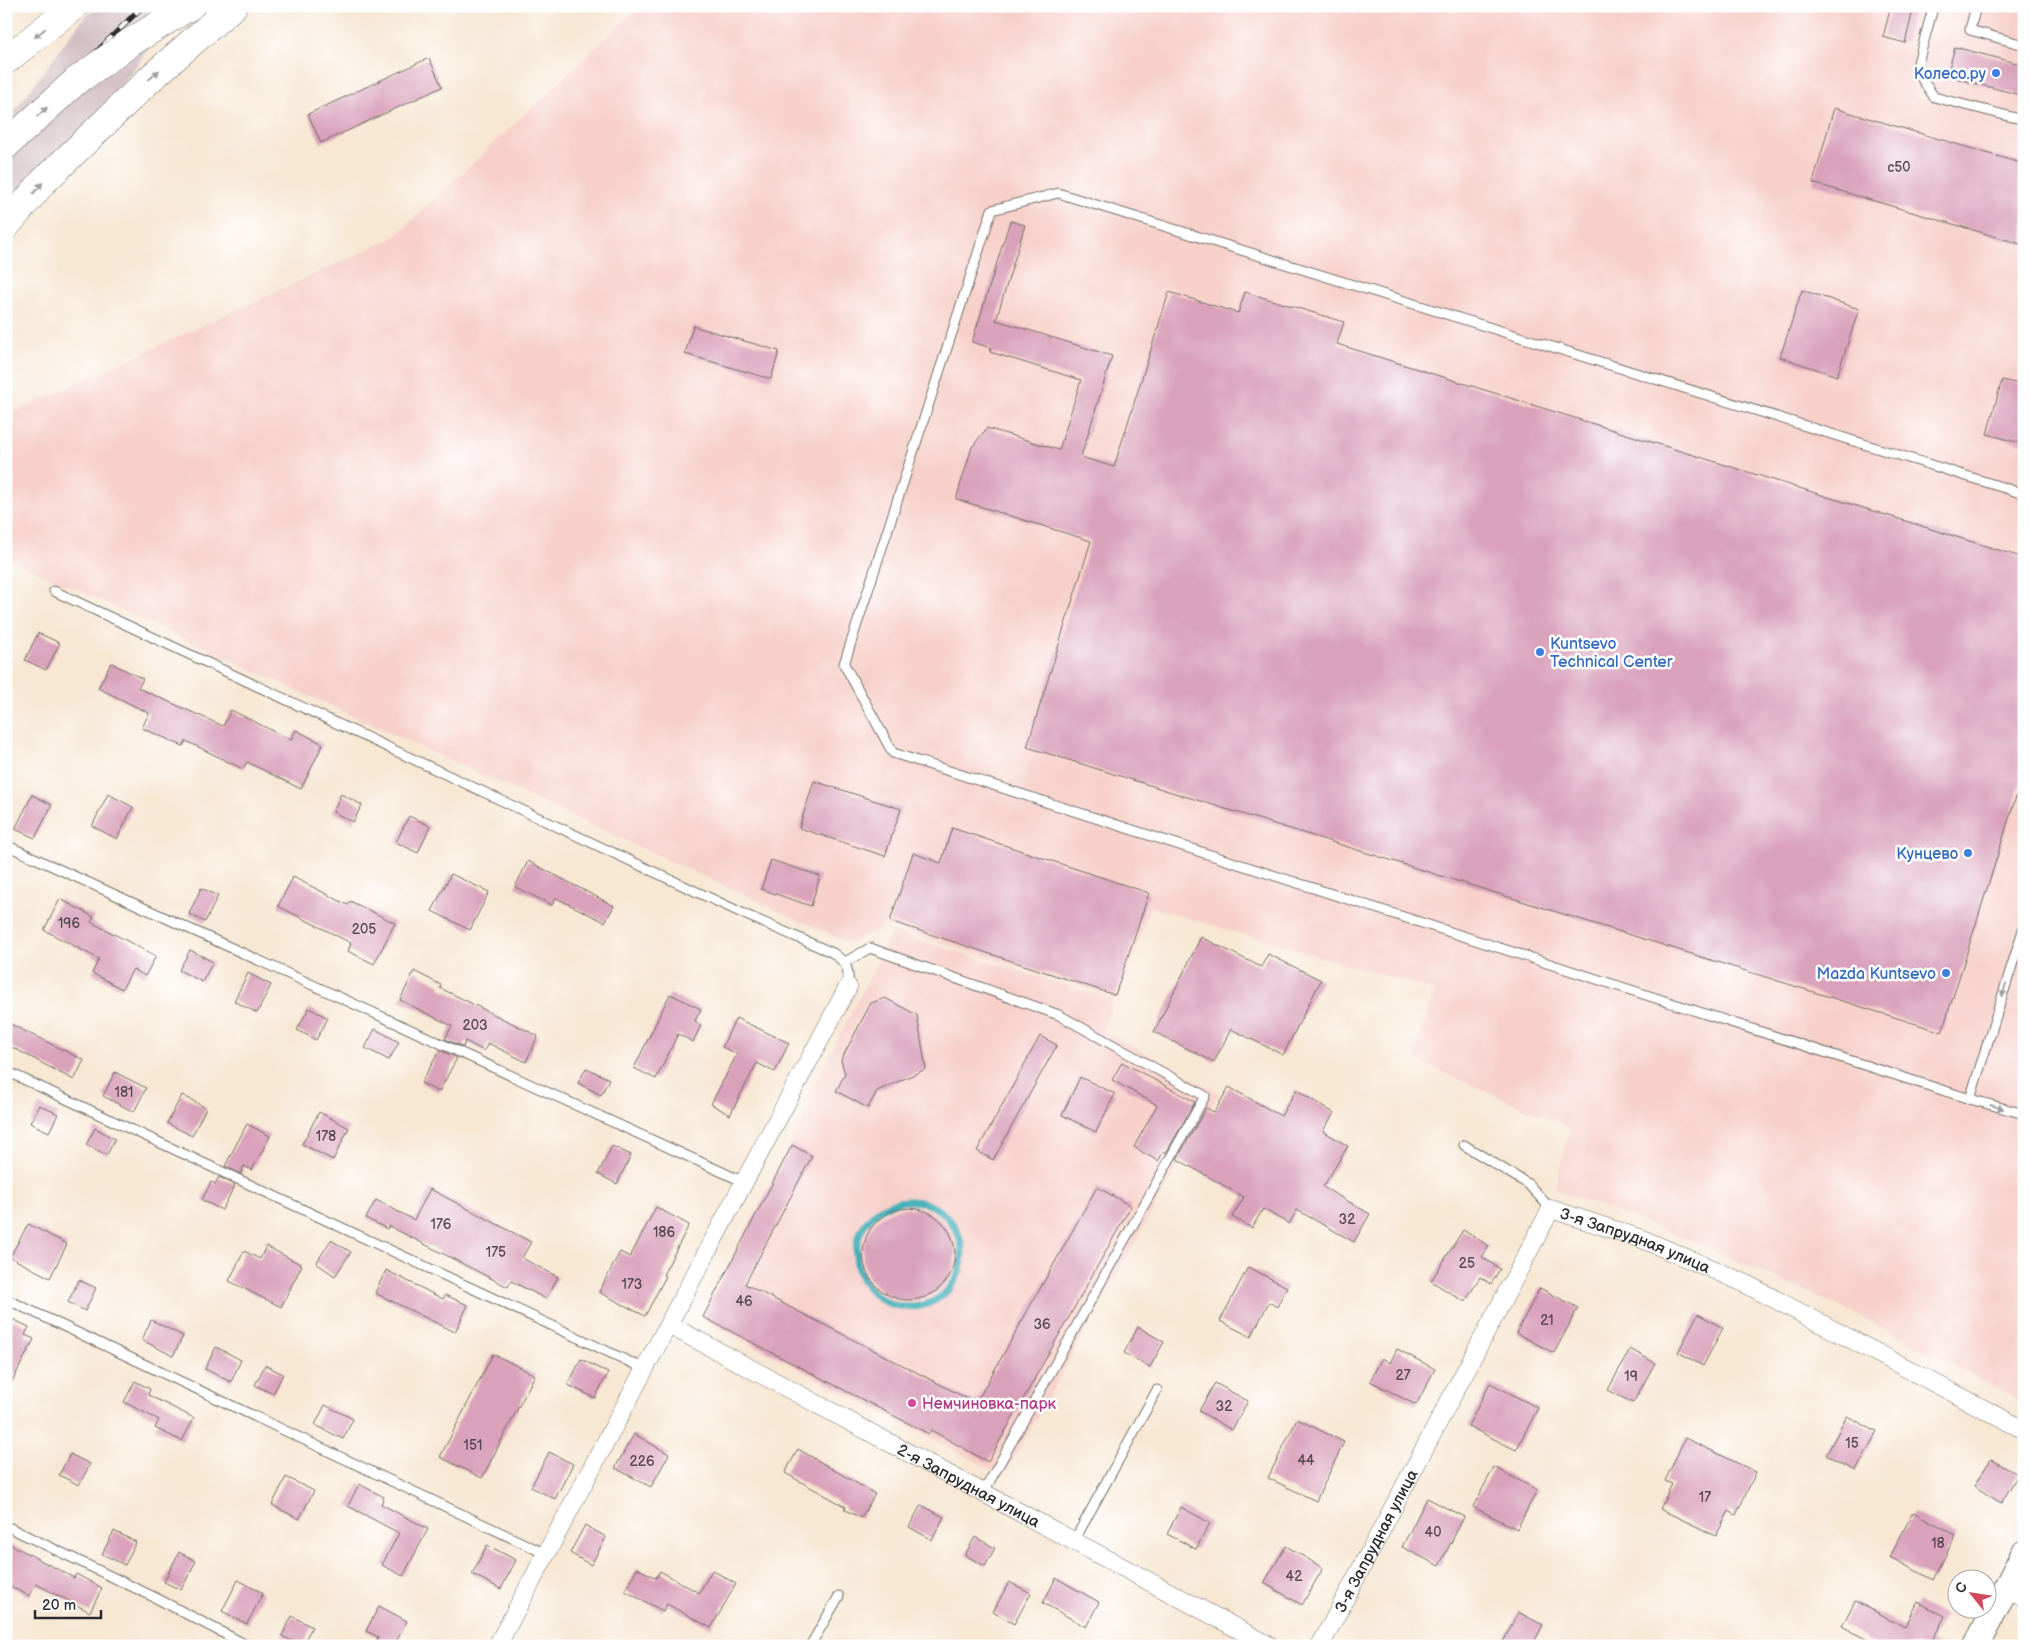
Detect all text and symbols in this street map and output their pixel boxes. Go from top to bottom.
one-way arrow [34,28,47,39]
place label: Колесо.ру [1914,65,1987,84]
marker: Колесо.ру [1990,67,2002,79]
one-way arrow [148,70,161,81]
one-way arrow [36,107,49,118]
house number: с50 [1887,159,1911,176]
one-way arrow [32,182,43,195]
place label: Kuntsevo Technical Center [1550,635,1673,672]
marker: Kuntsevo Technical Center [1534,646,1546,658]
place label: Кунцево [1896,845,1958,864]
marker: Кунцево [1962,847,1974,859]
house number: 196 [58,915,80,932]
house number: 205 [352,921,376,938]
place label: Mazda Kuntsevo [1817,965,1936,984]
marker: Mazda Kuntsevo [1940,967,1952,979]
one-way arrow [2000,983,2008,998]
house number: 203 [462,1017,488,1034]
house number: 181 [115,1084,134,1101]
one-way arrow [1989,1103,2004,1111]
house number: 178 [316,1128,336,1145]
street label: 3-я Запрудная улица [1557,1205,1713,1278]
house number: 32 [1339,1211,1356,1228]
house number: 176 [431,1216,452,1233]
house number: 186 [653,1224,676,1241]
house number: 175 [486,1244,506,1261]
house number: 25 [1459,1255,1475,1272]
house number: 173 [622,1276,642,1293]
house number: 46 [735,1293,753,1310]
house number: 21 [1540,1312,1554,1329]
house number: 36 [1033,1316,1051,1333]
house number: 27 [1395,1367,1411,1384]
house number: 19 [1624,1368,1638,1385]
place label: Немчиновка-парк [922,1395,1057,1414]
marker: Немчиновка-парк [906,1397,918,1409]
house number: 32 [1216,1398,1233,1415]
house number: 15 [1845,1435,1859,1452]
house number: 151 [464,1437,482,1454]
street label: 2-я Запрудная улица [894,1441,1043,1533]
house number: 44 [1297,1452,1315,1469]
house number: 226 [629,1453,655,1470]
street label: 3-я Запрудная улица [1331,1466,1423,1616]
house number: 17 [1699,1489,1711,1506]
house number: 40 [1425,1524,1441,1541]
house number: 18 [1931,1535,1945,1552]
house number: 42 [1286,1568,1303,1585]
north arrow [1948,1570,1998,1620]
text: С [1951,1579,1971,1596]
scale bar [35,1587,101,1619]
text: 20 m [42,1596,76,1615]

